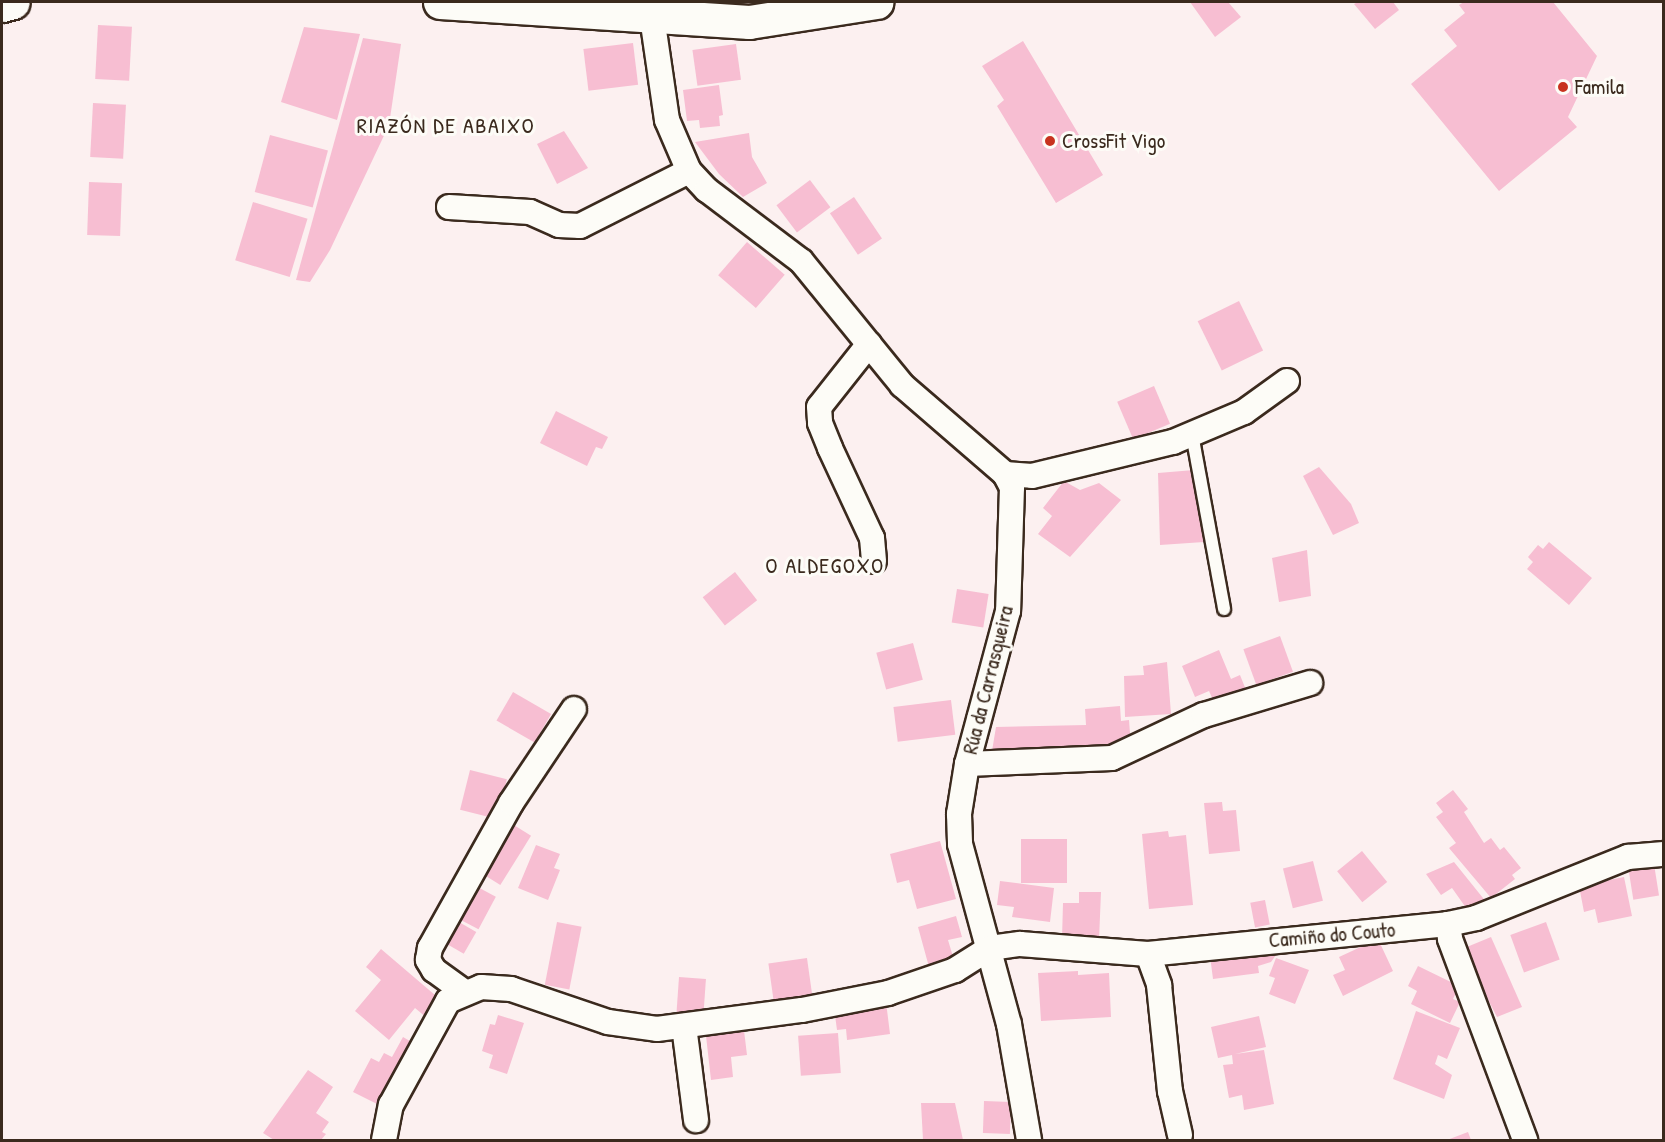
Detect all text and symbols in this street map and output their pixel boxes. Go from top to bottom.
place label: Famila [1575,74,1624,100]
marker: Famila [1556,80,1570,94]
district label: RIAZÓN DE ABAIXO [357,113,535,139]
place label: CrossFit Vigo [1062,128,1165,154]
marker: CrossFit Vigo [1043,134,1057,148]
district label: O ALDEGOXO [765,553,885,579]
street label: Rúa da Carrasqueira [957,603,1019,757]
street label: Camiño do Couto [1268,917,1396,953]

